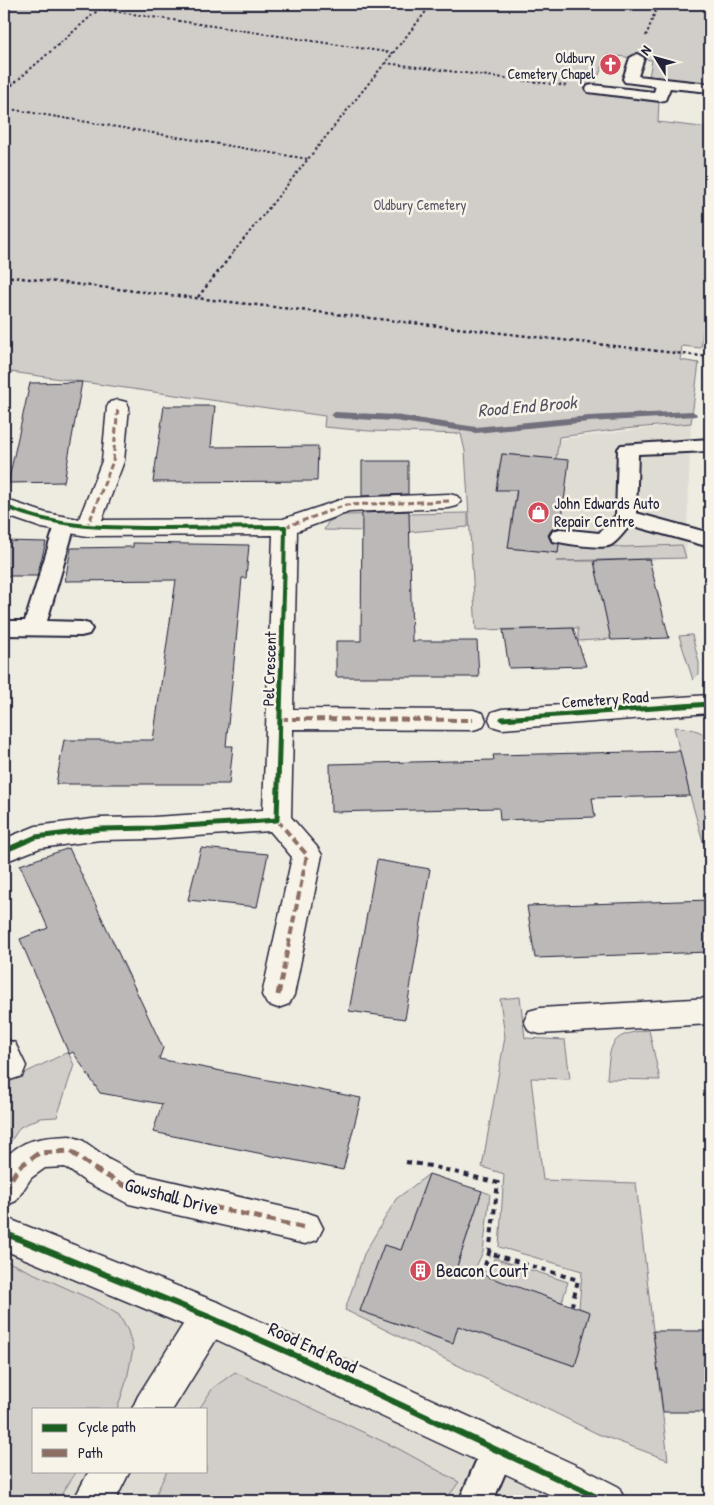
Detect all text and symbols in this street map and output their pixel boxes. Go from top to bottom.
north arrow [632,32,682,82]
text: N [635,41,655,59]
place label: Oldbury Cemetery Chapel [507,48,595,84]
church icon: Oldbury Cemetery Chapel [599,53,623,77]
park label: Oldbury Cemetery [374,195,467,215]
water label: Rood End Brook [477,389,579,423]
place label: John Edwards Auto Repair Centre [554,492,660,532]
shop icon: John Edwards Auto Repair Centre [526,500,550,524]
street label: Pel Crescent [257,631,281,707]
street label: Cemetery Road [561,685,649,713]
street label: Gowshall Drive [122,1171,222,1221]
place label: Beacon Court [436,1257,529,1283]
building icon: Beacon Court [408,1258,432,1282]
street label: Rood End Road [264,1315,362,1379]
legend [32,1408,208,1472]
text: Cycle path [78,1416,136,1437]
text: Path [78,1442,103,1463]

